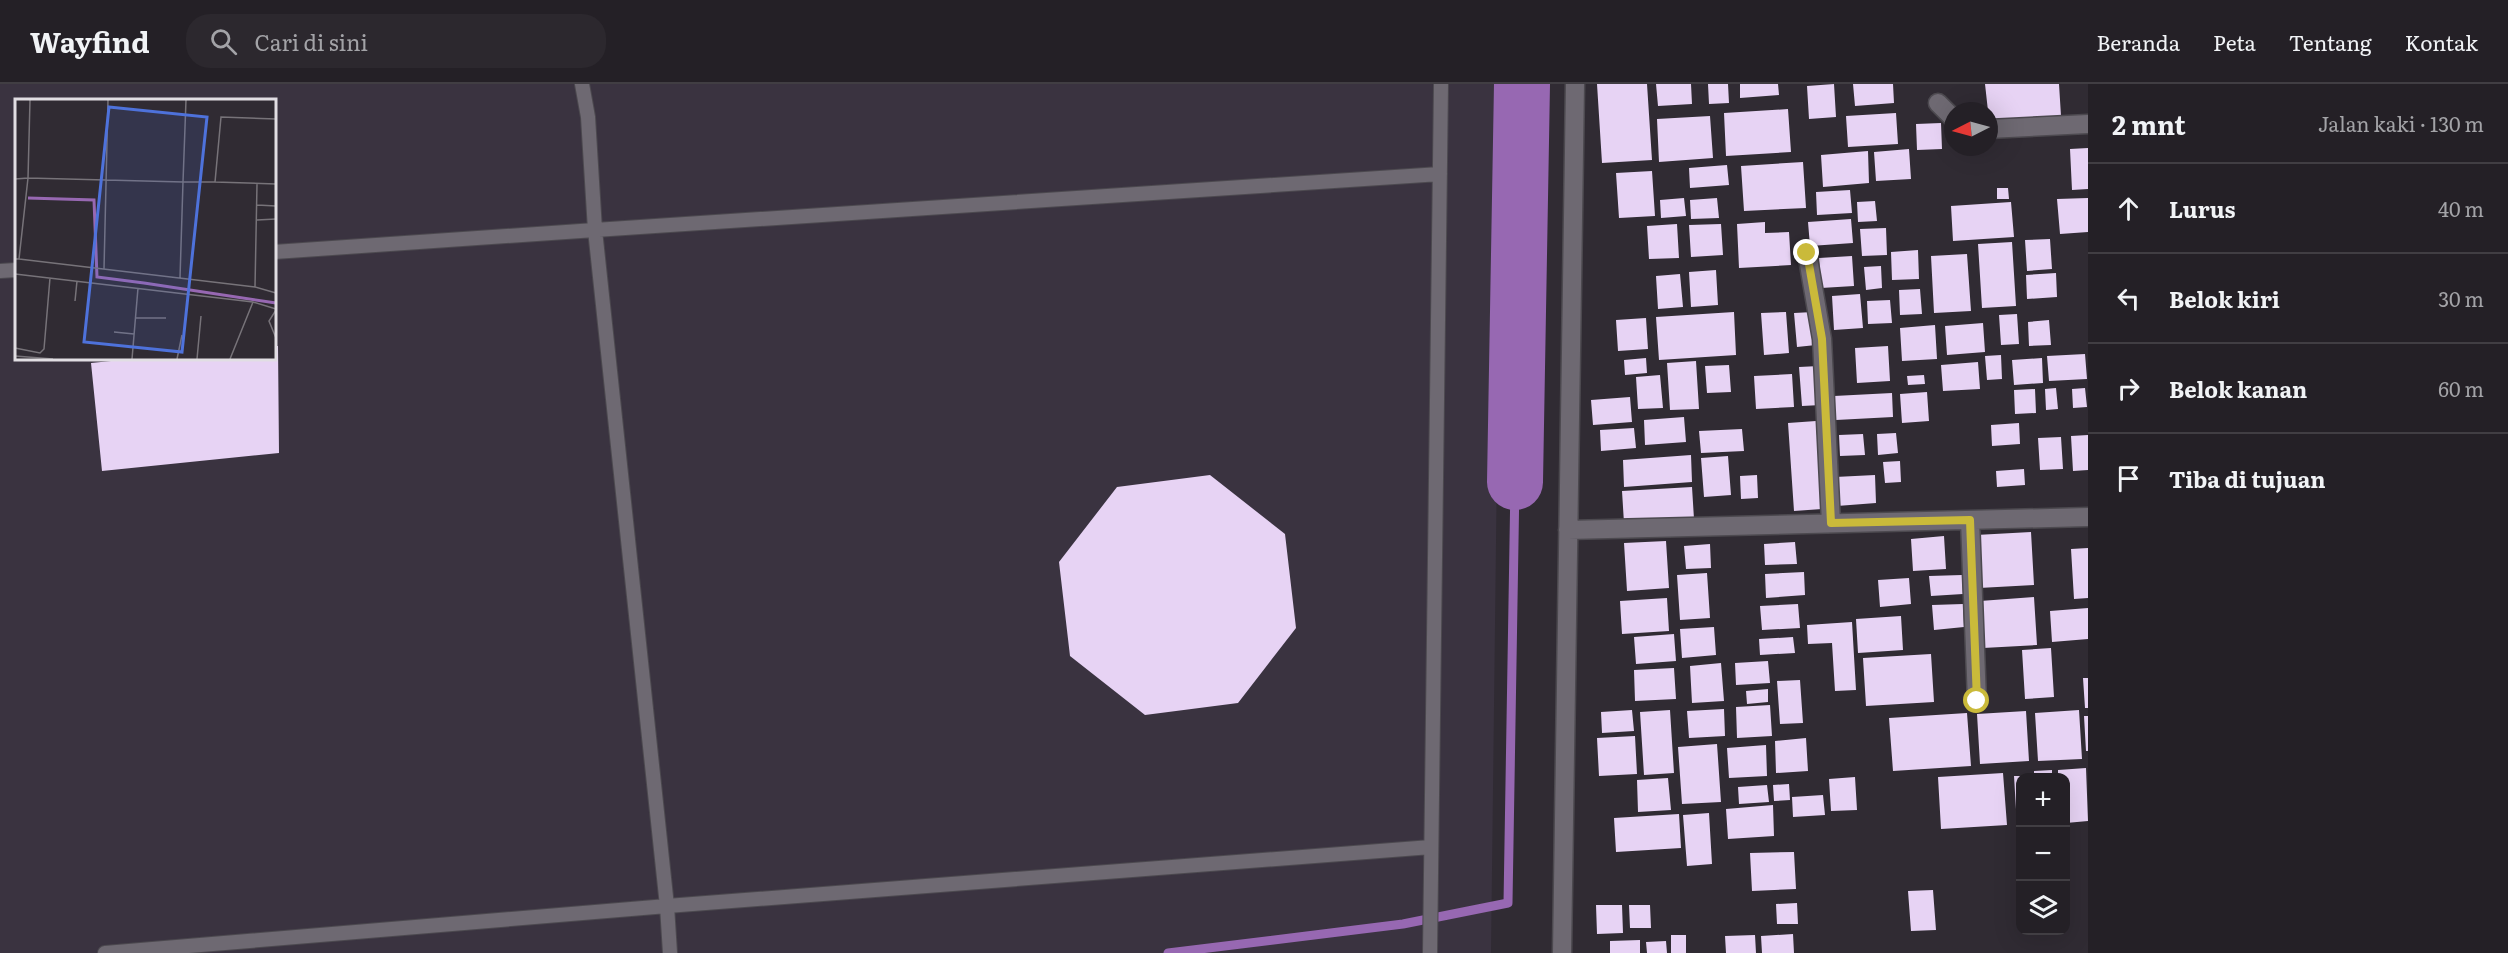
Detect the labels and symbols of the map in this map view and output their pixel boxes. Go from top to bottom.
inset map [15,99,276,360]
north arrow [1944,102,1998,156]
route end [1793,239,1819,265]
route start [1963,687,1989,713]

